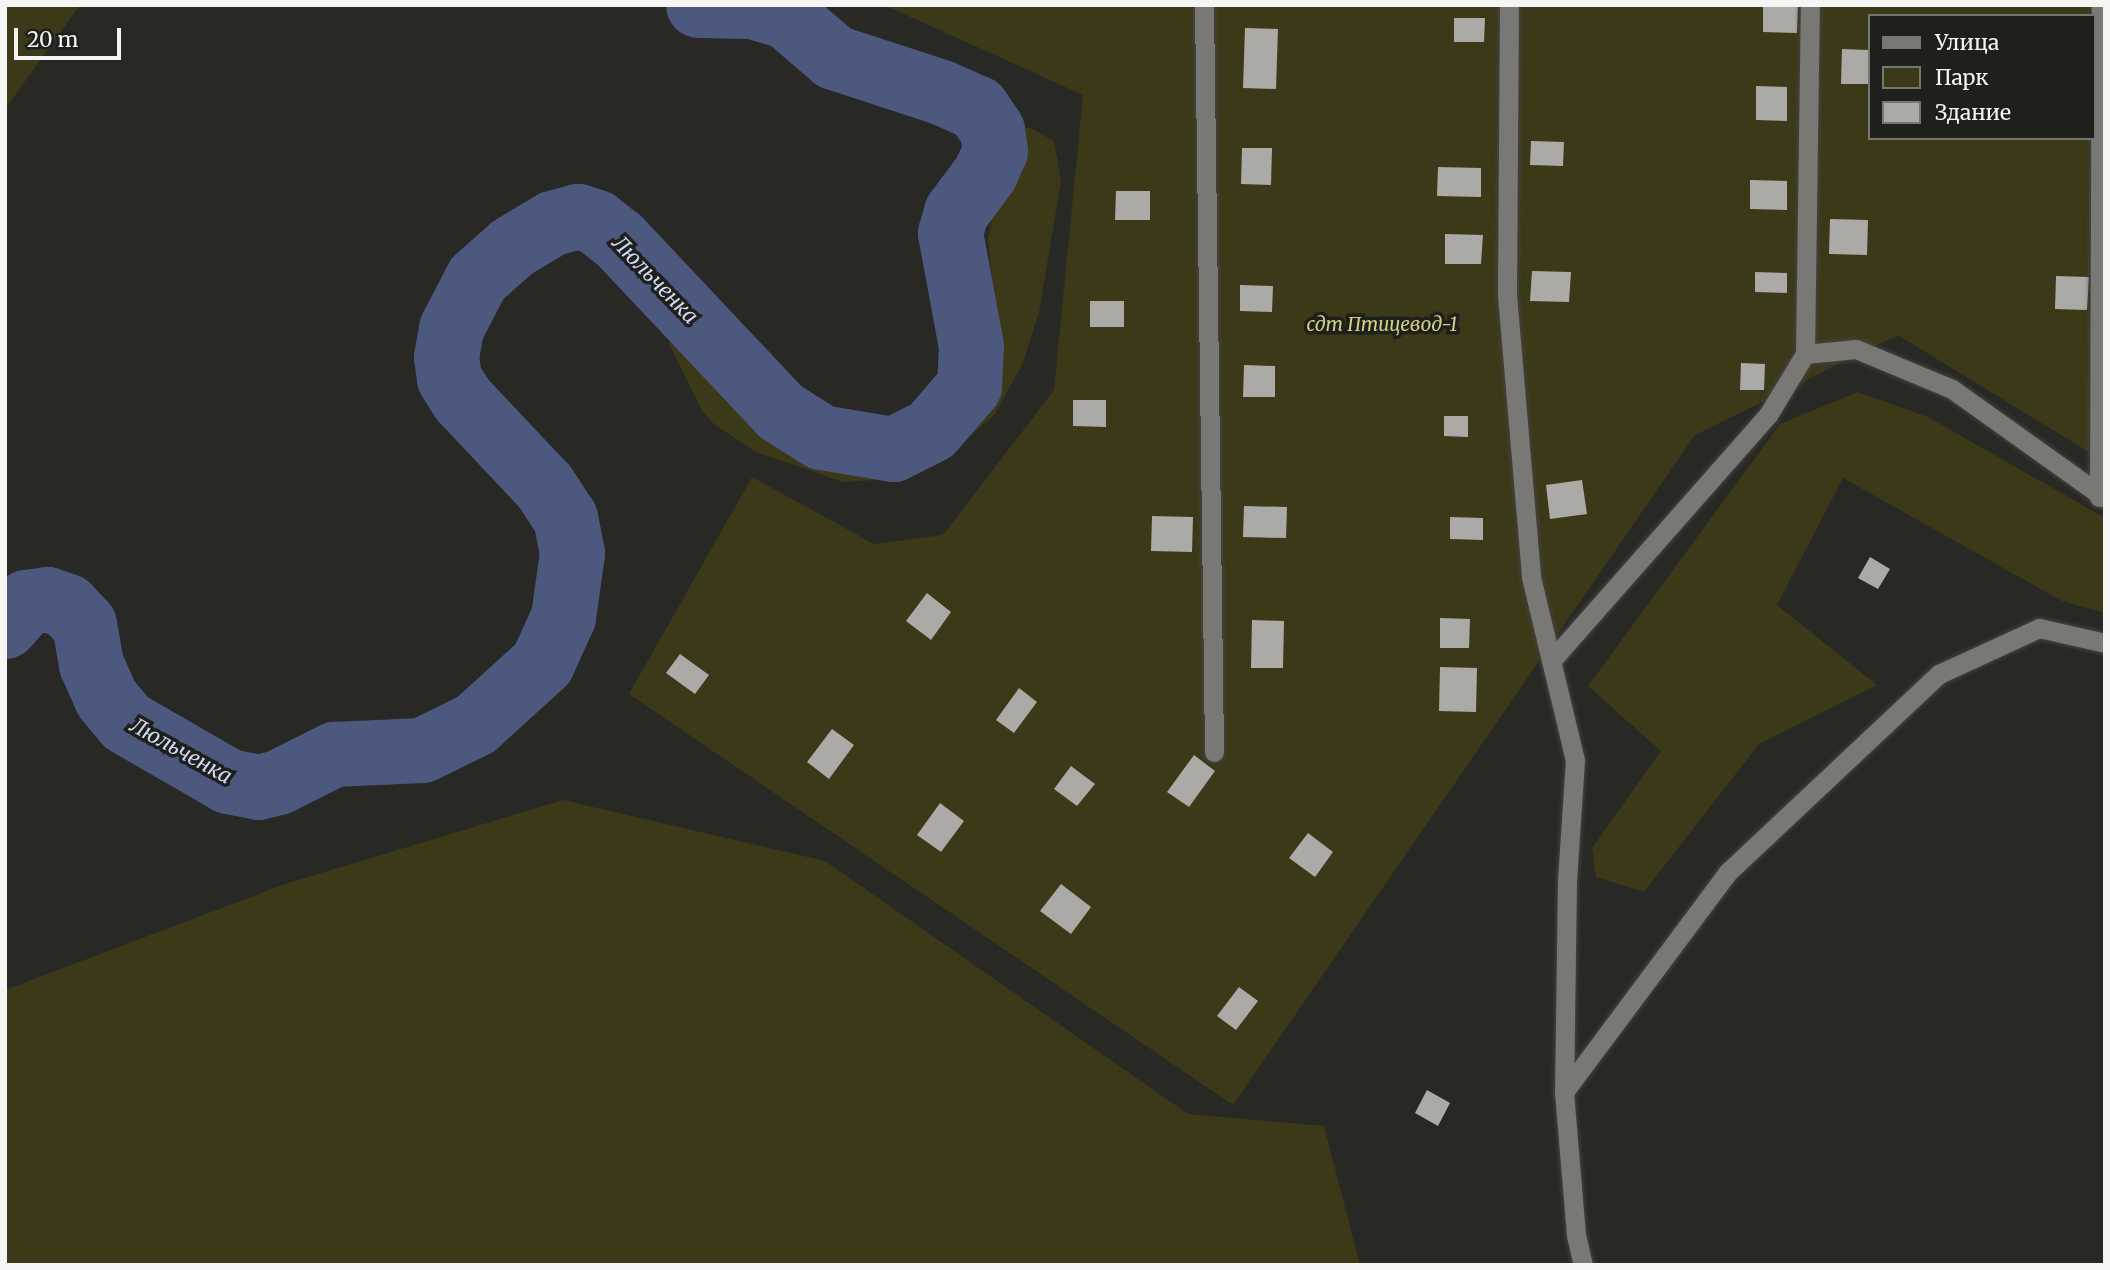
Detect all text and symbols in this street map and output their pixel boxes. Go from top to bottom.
scale bar [18,14,124,58]
legend [1868,14,2096,140]
text: 20 m [27,26,78,53]
text: Улица [1935,29,1999,56]
text: Парк [1935,64,1989,91]
text: Здание [1935,99,2011,126]
water label: Люльченка [607,231,703,329]
park label: сдт Птицевод-1 [1306,314,1458,336]
water label: Люльченка [126,713,236,789]

